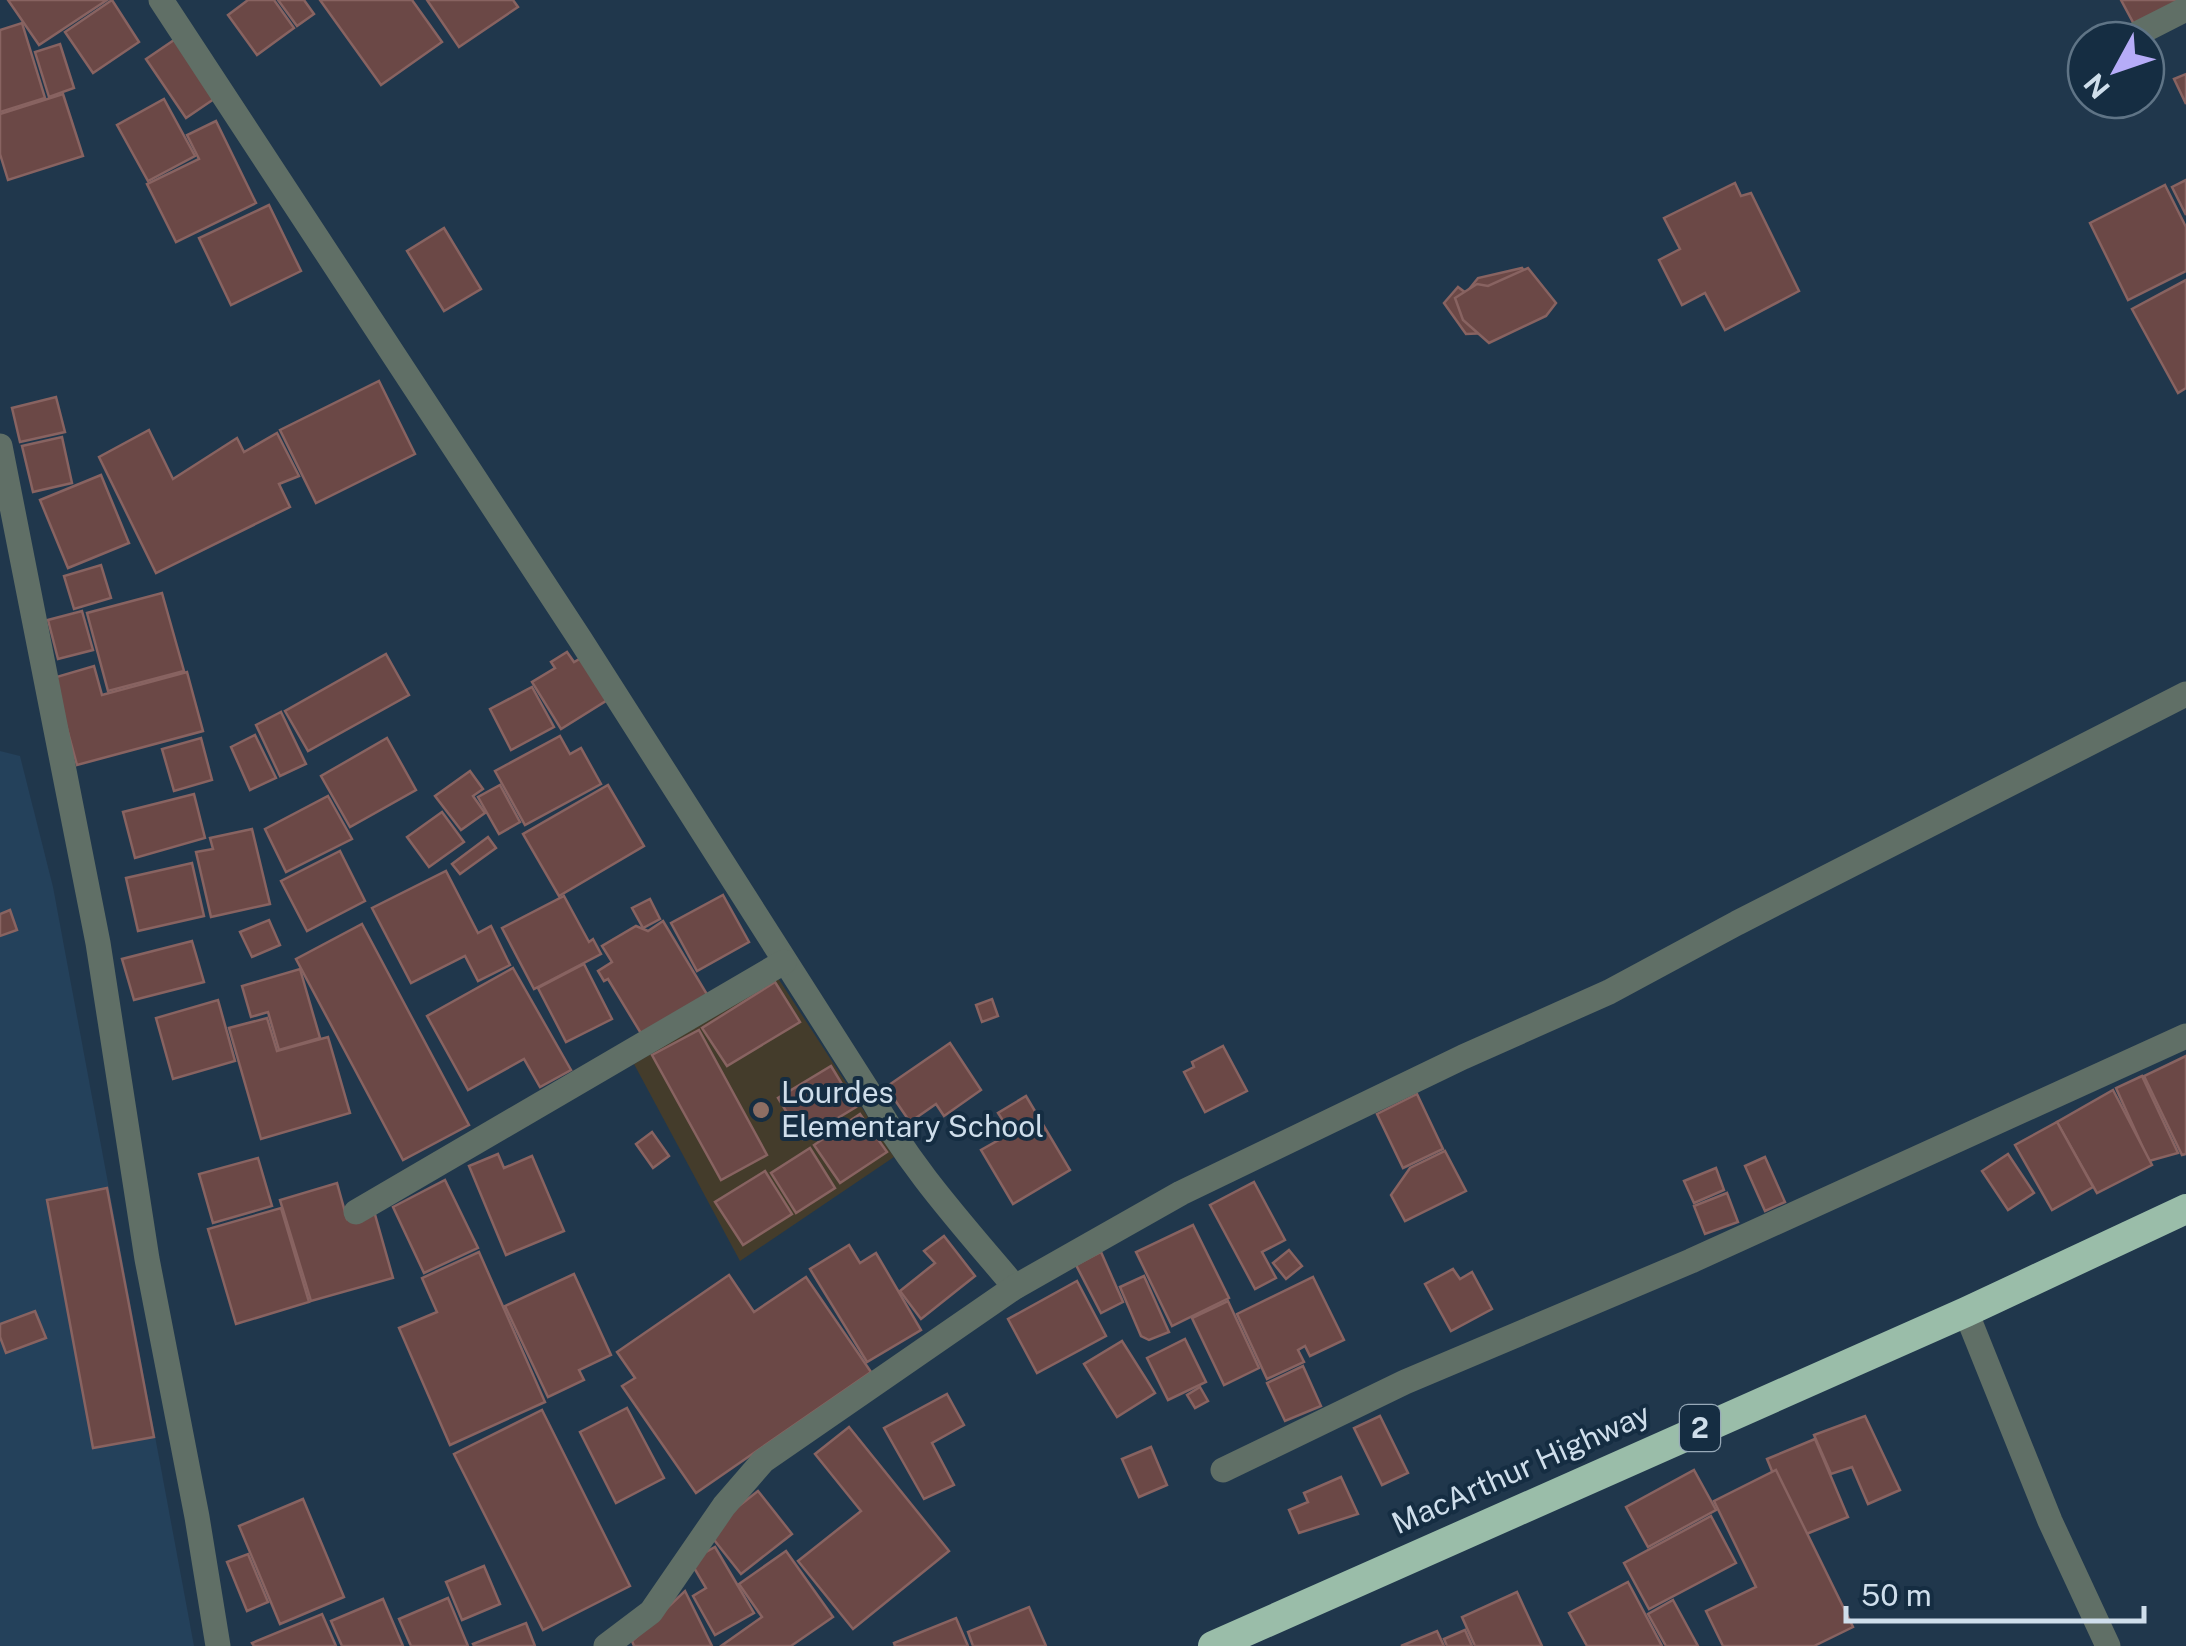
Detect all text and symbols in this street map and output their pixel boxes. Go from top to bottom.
north arrow [2066,20,2166,120]
text: N [2077,67,2116,105]
place label: Lourdes Elementary School [781,1074,1044,1144]
marker: Lourdes Elementary School [750,1099,772,1121]
street label: MacArthur Highway [1386,1395,1655,1541]
road number: 2 [1680,1405,1720,1451]
scale bar [1846,1561,2144,1623]
text: 50 m [1861,1577,1932,1613]

